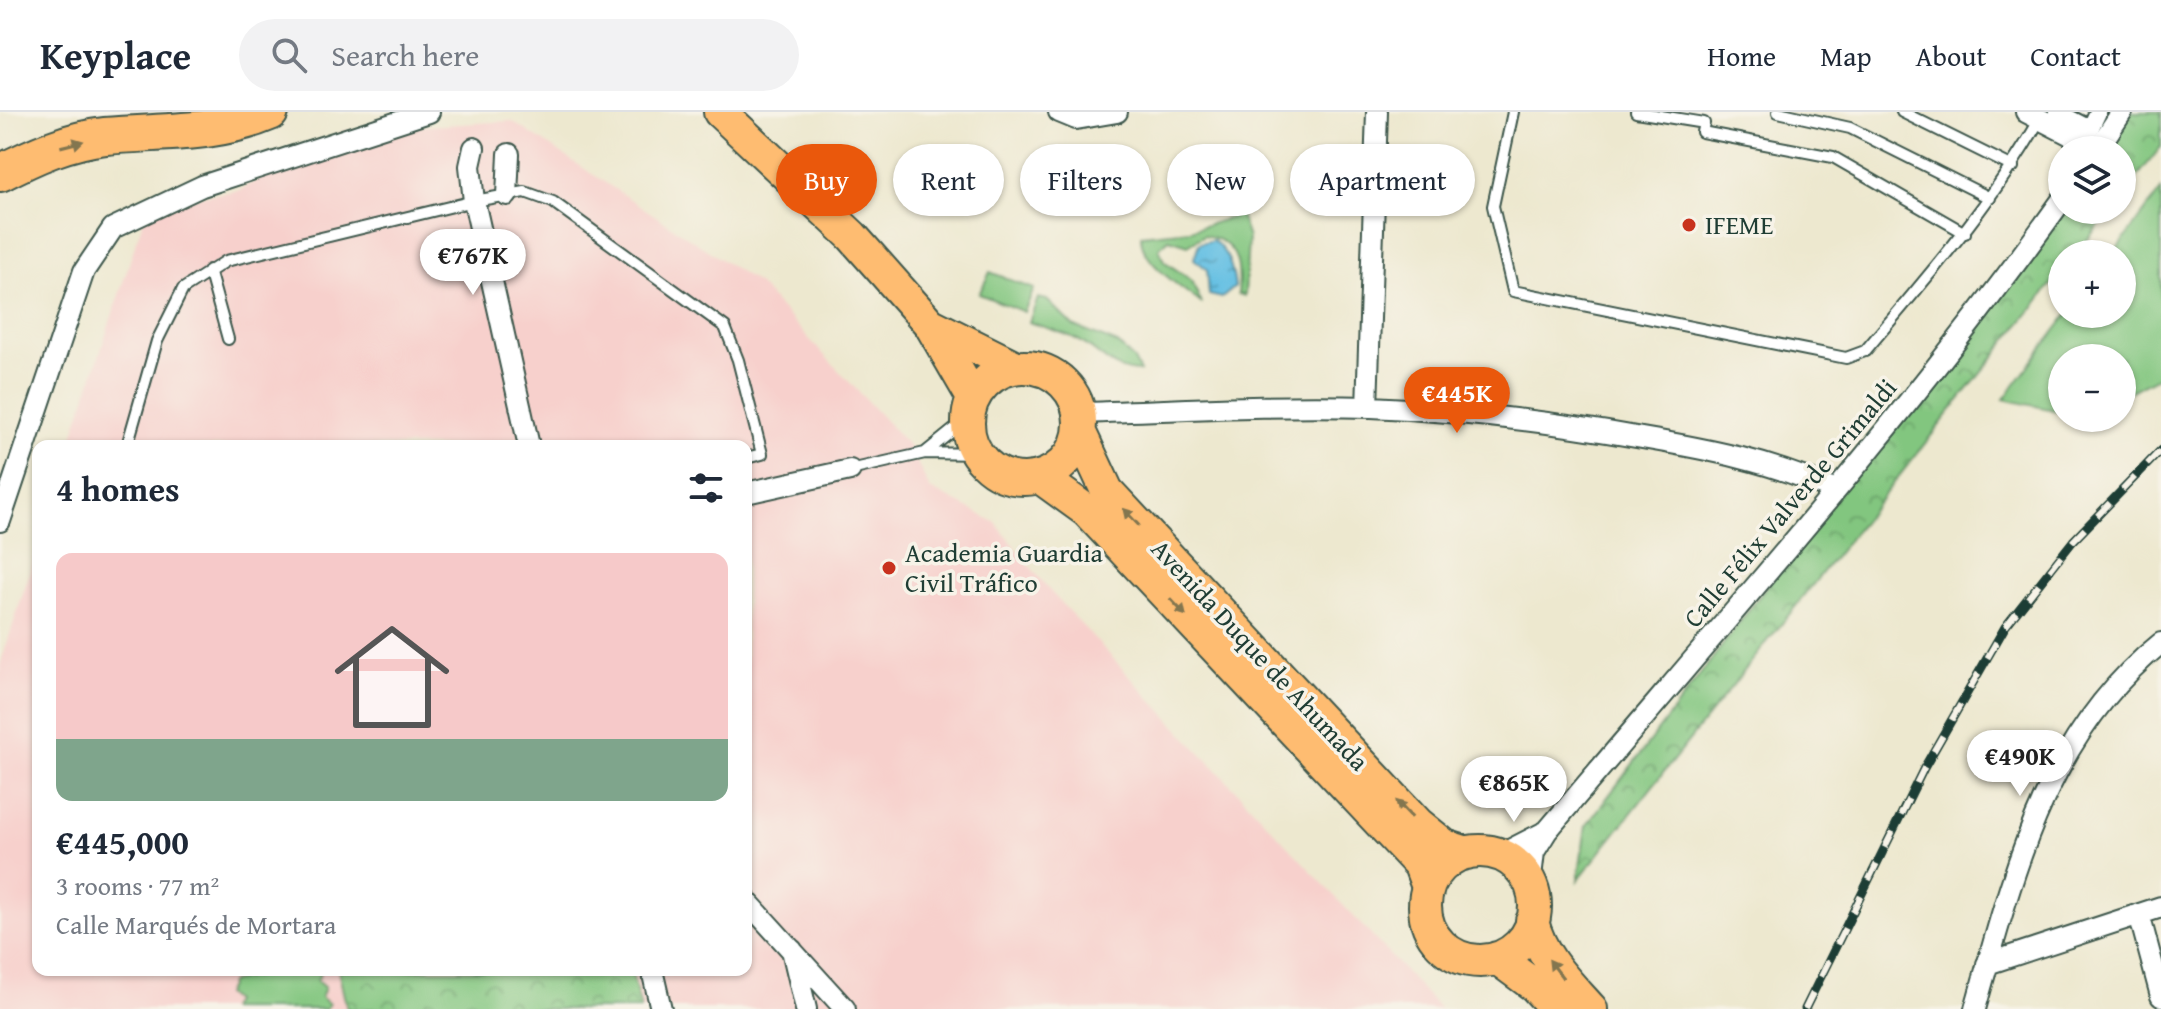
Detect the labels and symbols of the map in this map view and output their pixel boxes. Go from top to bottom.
one-way arrow [60,137,85,149]
place label: IFEME [1705,205,1773,244]
marker: IFEME [1680,216,1698,234]
pin: €767K [417,229,529,297]
pin: €445K [1401,367,1513,435]
street label: Calle Félix Valverde Grimaldi [1674,370,1906,636]
one-way arrow [1122,508,1141,527]
street label: Avenida Duque de Ahumada [1142,530,1379,780]
place label: Academia Guardia Civil Tráfico [905,533,1104,602]
marker: Academia Guardia Civil Tráfico [880,559,898,577]
one-way arrow [1168,597,1186,616]
pin: €490K [1964,730,2076,798]
pin: €865K [1458,756,1570,824]
one-way arrow [1396,800,1414,819]
one-way arrow [1549,958,1565,979]

